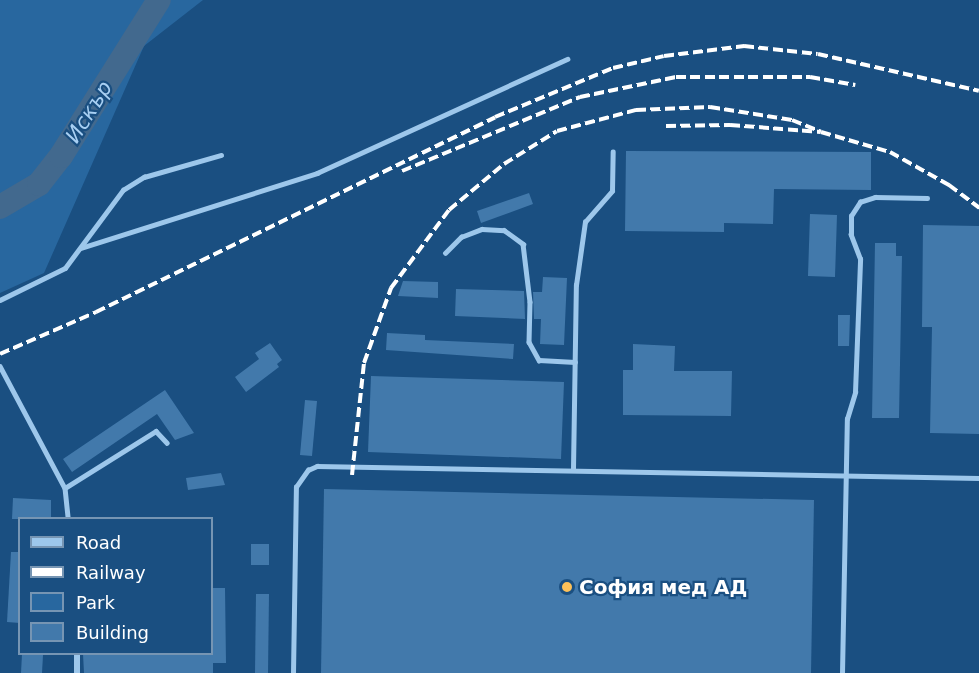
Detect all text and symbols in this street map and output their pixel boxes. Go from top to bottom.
water label: Искър [60,76,118,148]
legend [18,517,213,655]
text: Road [76,532,121,553]
text: Railway [76,562,146,583]
place label: София мед АД [579,575,747,599]
marker: София мед АД [560,580,574,594]
text: Park [76,592,115,613]
text: Building [76,622,149,643]

